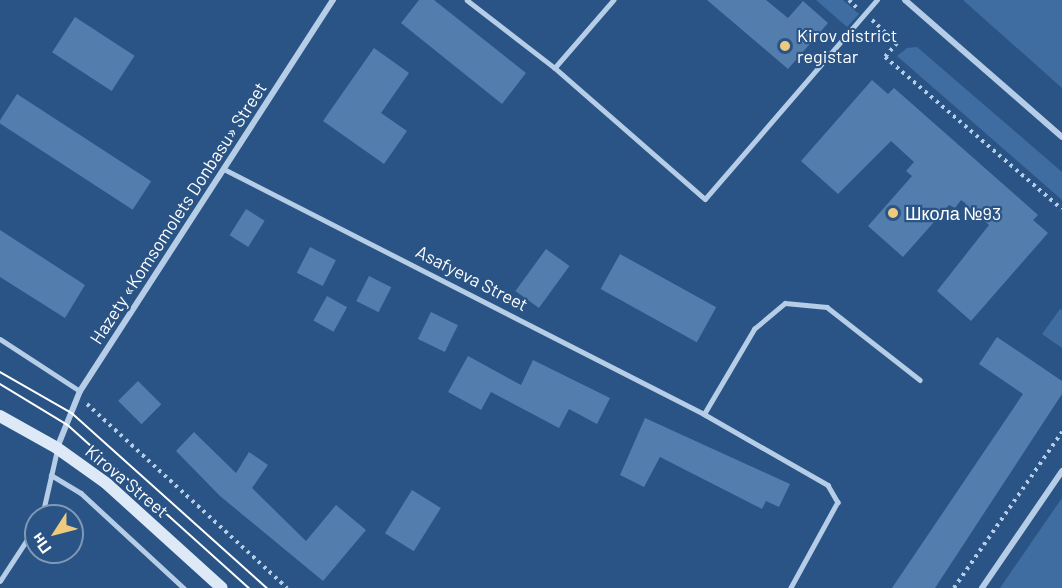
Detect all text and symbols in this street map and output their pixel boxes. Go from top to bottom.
place label: Kirov district registar [797,25,897,68]
marker: Kirov district registar [778,39,792,53]
street label: Hazety «Komsomolets Donbasu» Street [85,78,271,348]
place label: Школа №93 [905,202,1001,224]
marker: Школа №93 [886,206,900,220]
street label: Asafyeva Street [412,241,532,315]
street label: Kirova Street [81,440,173,522]
north arrow [24,504,84,564]
text: Пн [27,530,55,558]

